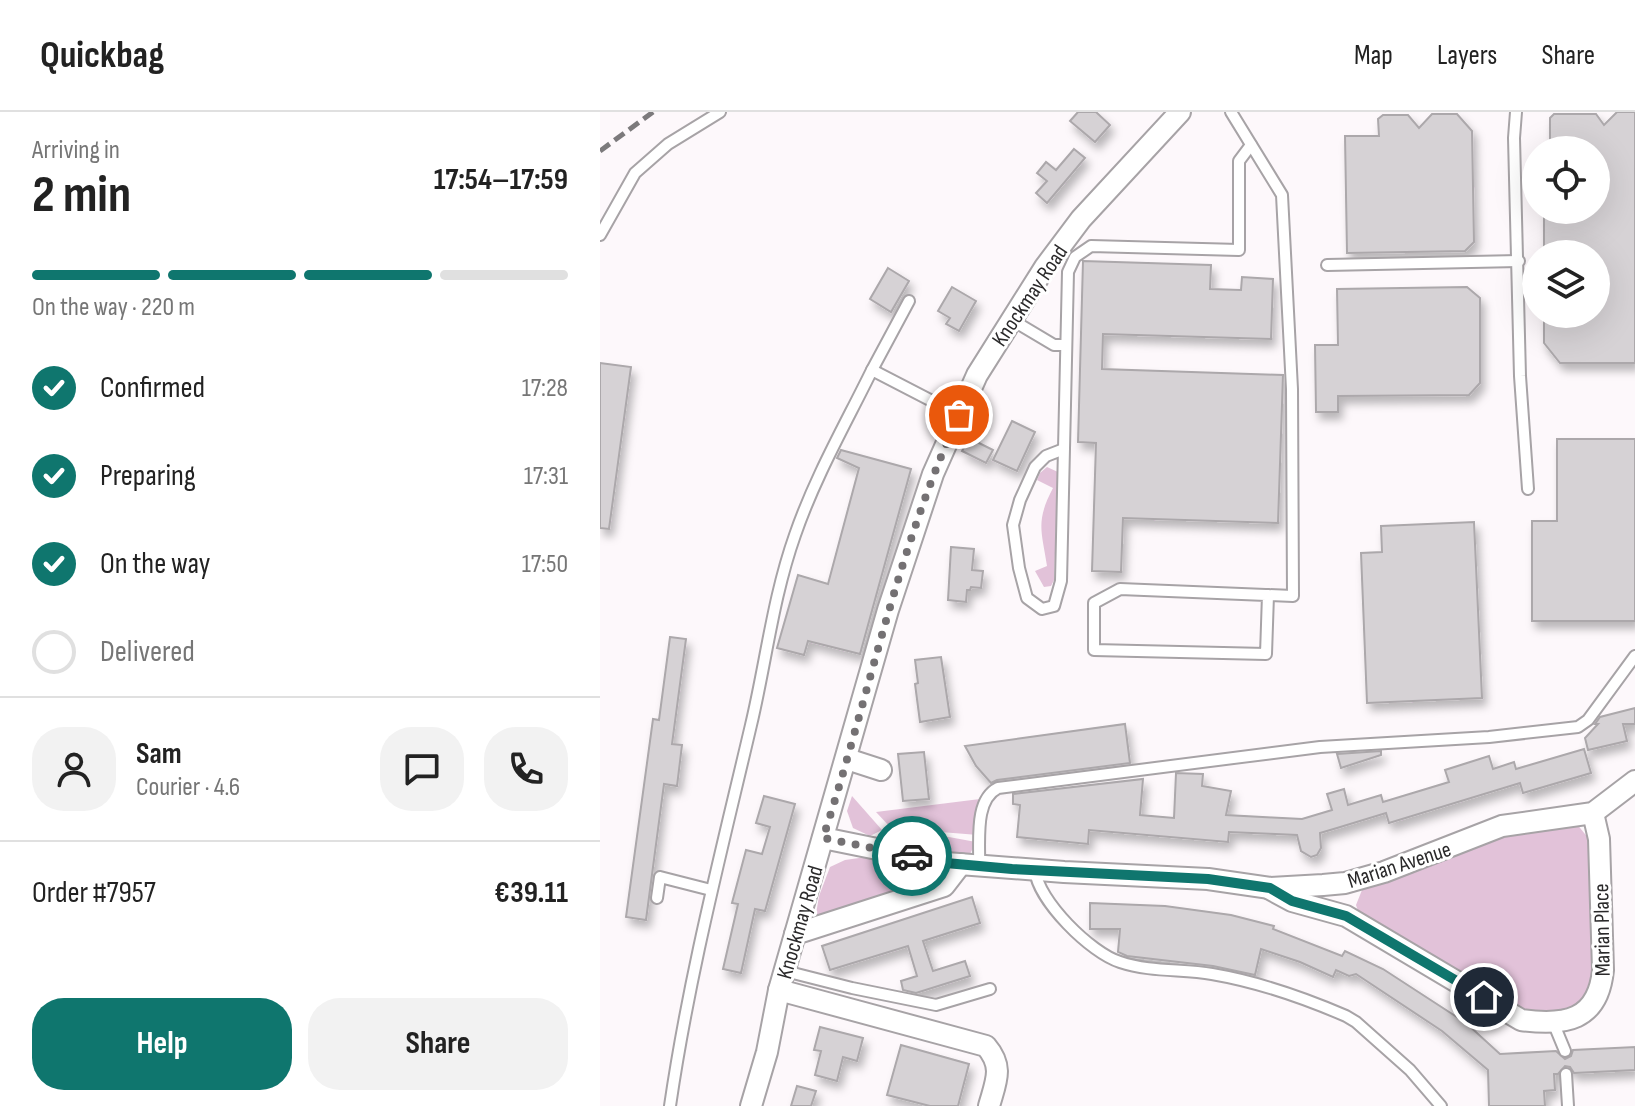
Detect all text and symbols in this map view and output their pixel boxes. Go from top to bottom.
text: Quickbag [40,33,164,78]
text: Map [1354,39,1393,72]
text: Layers [1437,39,1497,72]
text: Share [1541,39,1595,72]
text: Arriving in [32,135,120,166]
map controls [1522,136,1610,328]
button: locate [1522,136,1610,224]
text: 17:54–17:59 [434,162,568,198]
text: 2 min [32,164,131,227]
street label: Knockmay Road [986,240,1074,352]
button: layers [1522,240,1610,328]
text: On the way · 220 m [32,292,195,323]
icon: check [32,366,76,410]
text: Confirmed [100,370,205,406]
text: 17:28 [522,373,568,404]
pin [925,381,993,449]
icon: bag [937,393,981,437]
icon: check [32,454,76,498]
text: Preparing [100,458,196,494]
text: 17:31 [524,461,568,492]
icon: check [32,542,76,586]
text: On the way [100,546,210,582]
text: 17:50 [522,549,568,580]
text: Delivered [100,634,195,670]
button: person [32,727,116,811]
button: chat [380,727,464,811]
button: phone [484,727,568,811]
text: Sam [136,736,182,772]
text: Courier · 4.6 [136,772,240,803]
courier [872,816,952,896]
icon: car [890,834,934,878]
street label: Marian Avenue [1344,836,1455,895]
street label: Knockmay Road [771,863,829,982]
text: Order #7957 [32,875,156,911]
text: €39.11 [494,875,568,911]
street label: Marian Place [1588,883,1617,977]
pin [1450,963,1518,1031]
icon: home [1462,975,1506,1019]
button: Help [32,998,292,1090]
button: Share [308,998,568,1090]

